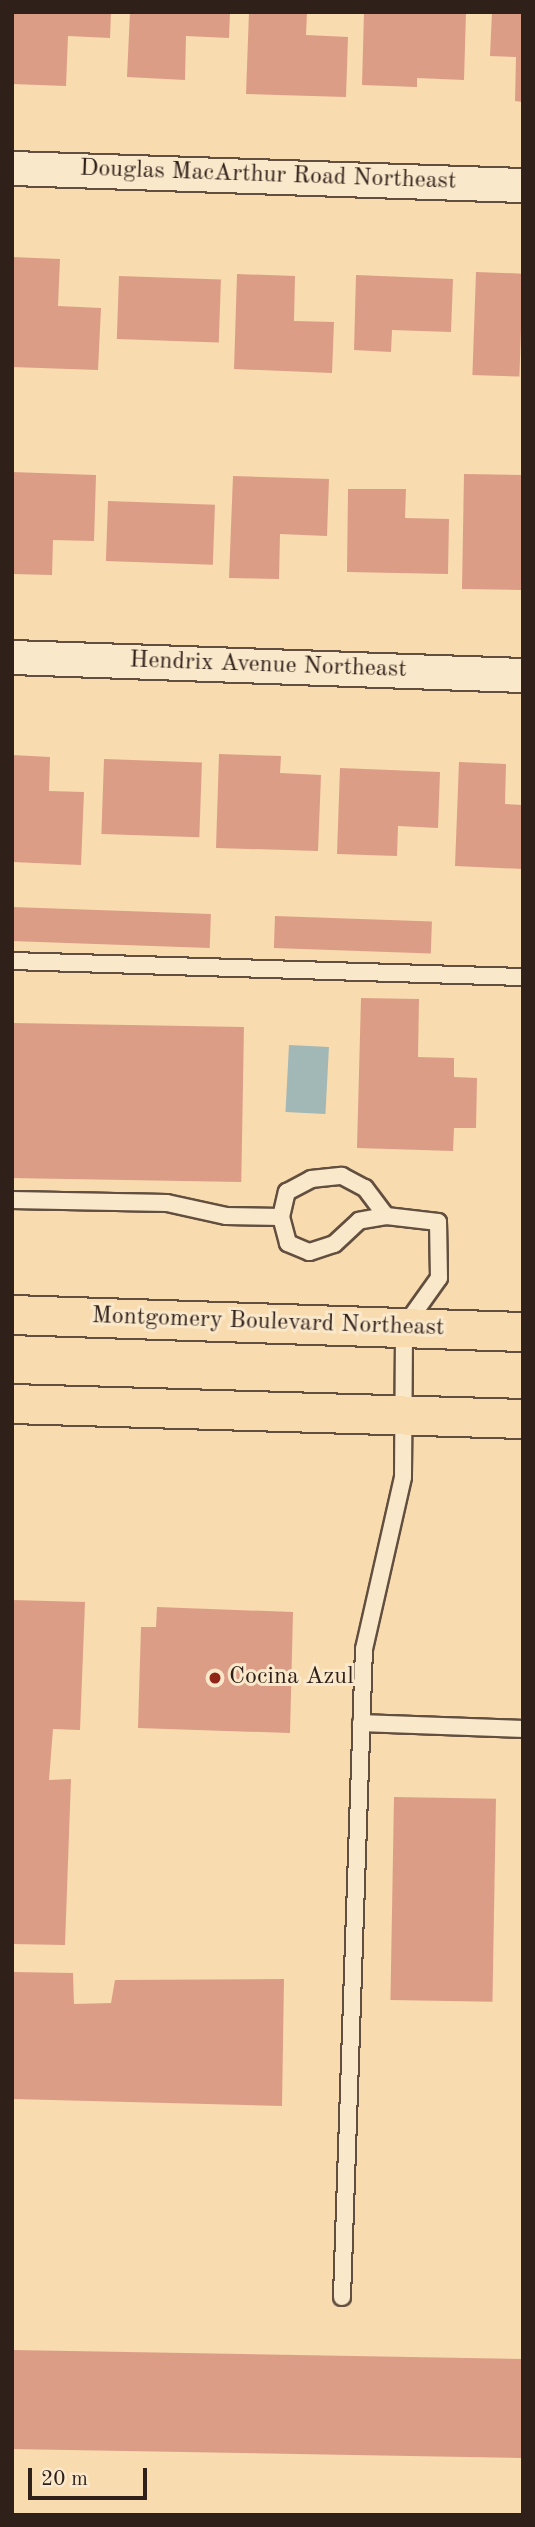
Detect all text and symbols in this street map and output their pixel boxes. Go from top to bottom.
street label: Douglas MacArthur Road Northeast [79,155,457,197]
street label: Hendrix Avenue Northeast [129,647,407,685]
street label: Montgomery Boulevard Northeast [91,1302,445,1344]
place label: Cocina Azul [229,1664,354,1692]
marker: Cocina Azul [207,1670,223,1686]
scale bar [32,2454,150,2498]
text: 20 m [41,2469,88,2490]

